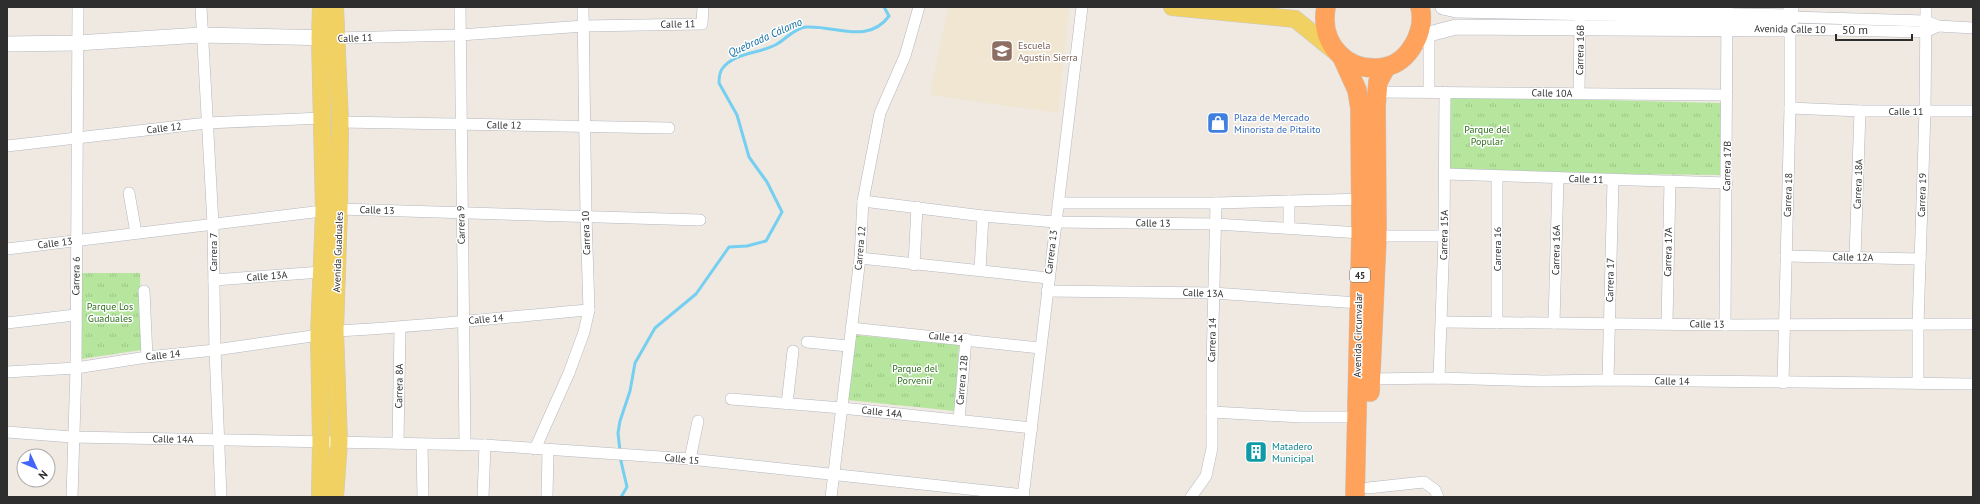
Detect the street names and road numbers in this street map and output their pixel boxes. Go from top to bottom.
street label: Calle 11 [660,17,696,31]
street label: Avenida Calle 10 [1754,22,1826,36]
street label: Carrera 16B [1573,25,1587,75]
street label: Calle 11 [337,31,373,45]
street label: Calle 10A [1531,86,1573,100]
street label: Calle 11 [1889,105,1924,118]
street label: Calle 12 [486,118,522,132]
street label: Calle 12 [146,119,182,137]
street label: Carrera 17B [1720,141,1734,191]
street label: Carrera 18A [1851,159,1865,209]
street label: Calle 11 [1568,172,1604,186]
street label: Carrera 18 [1781,173,1795,217]
street label: Carrera 19 [1915,173,1929,217]
street label: Calle 13 [359,203,395,217]
street label: Carrera 9 [454,205,468,245]
street label: Carrera 10 [579,210,593,255]
street label: Carrera 15A [1437,210,1451,260]
street label: Avenida Guaduales [330,211,346,293]
street label: Calle 13 [1135,216,1171,230]
street label: Carrera 12 [852,225,868,271]
street label: Carrera 16A [1549,225,1563,275]
street label: Carrera 16 [1491,227,1504,271]
street label: Carrera 17A [1661,227,1675,277]
street label: Carrera 13 [1042,229,1060,275]
street label: Carrera 7 [207,233,220,271]
street label: Calle 13 [37,234,73,252]
street label: Calle 12A [1832,250,1874,264]
street label: Carrera 6 [69,256,83,296]
street label: Carrera 17 [1603,258,1617,302]
street label: Calle 13A [246,268,288,284]
road number: 45 [1350,268,1370,282]
street label: Calle 13A [1182,286,1224,300]
street label: Avenida Circunvalar [1351,292,1365,377]
street label: Calle 14 [468,311,505,327]
street label: Carrera 14 [1205,317,1219,362]
street label: Calle 13 [1689,317,1725,331]
street label: Calle 14 [928,329,965,345]
street label: Calle 14 [145,347,182,363]
street label: Carrera 12B [953,354,971,406]
street label: Carrera 8A [392,363,406,408]
street label: Calle 14 [1654,374,1690,388]
street label: Calle 14A [861,403,903,421]
street label: Calle 14A [152,432,194,446]
street label: Calle 15 [664,451,700,467]

